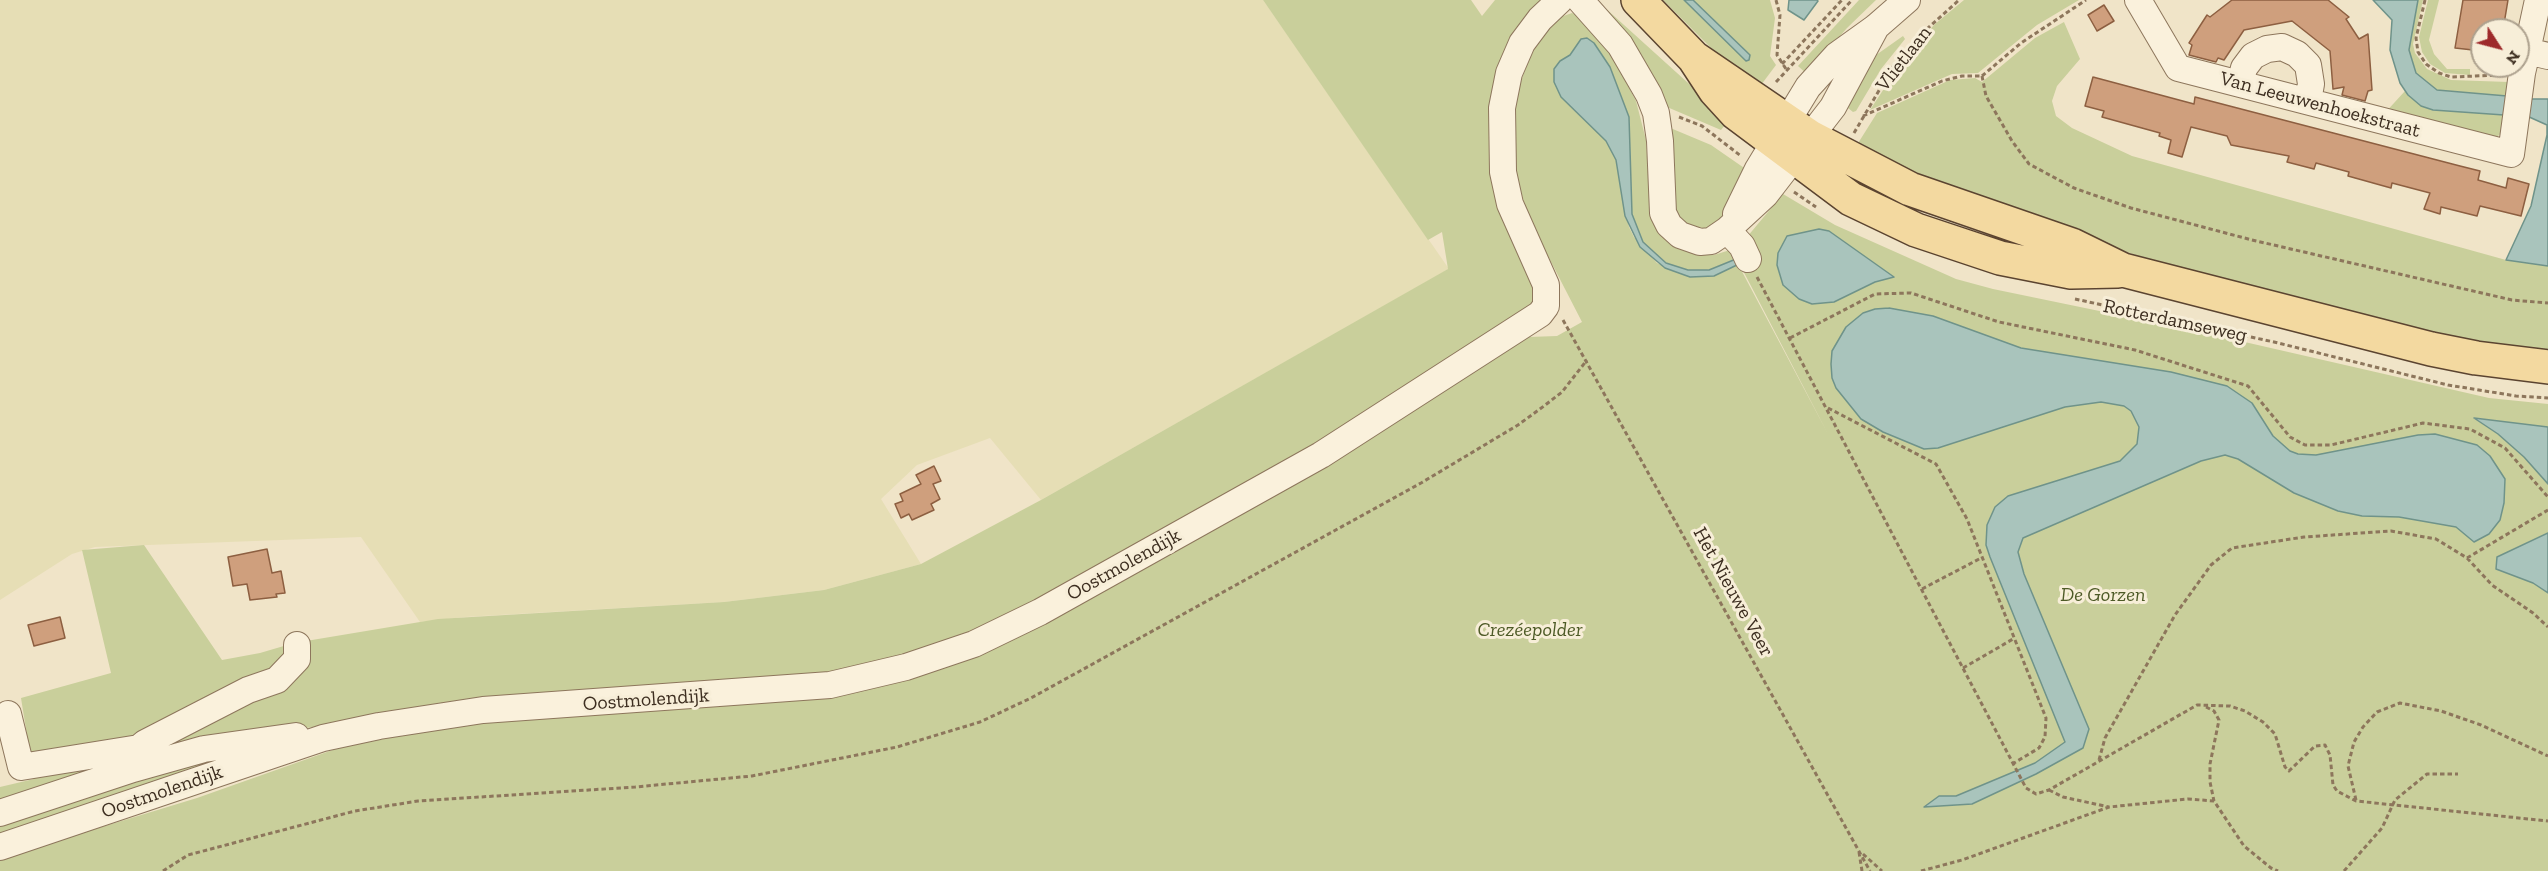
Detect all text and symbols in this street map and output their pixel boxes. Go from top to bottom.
north arrow [2470,18,2530,78]
street label: Vlietlaan [1871,21,1937,97]
text: N [2502,47,2525,68]
street label: Van Leeuwenhoekstraat [2217,67,2423,143]
street label: Rotterdamseweg [2101,294,2249,348]
street label: Het Nieuwe Veer [1688,523,1778,661]
street label: Oostmolendijk [1063,524,1185,606]
park label: De Gorzen [2061,583,2145,607]
park label: Crezéepolder [1477,618,1583,642]
street label: Oostmolendijk [582,684,710,716]
street label: Oostmolendijk [98,760,226,824]

